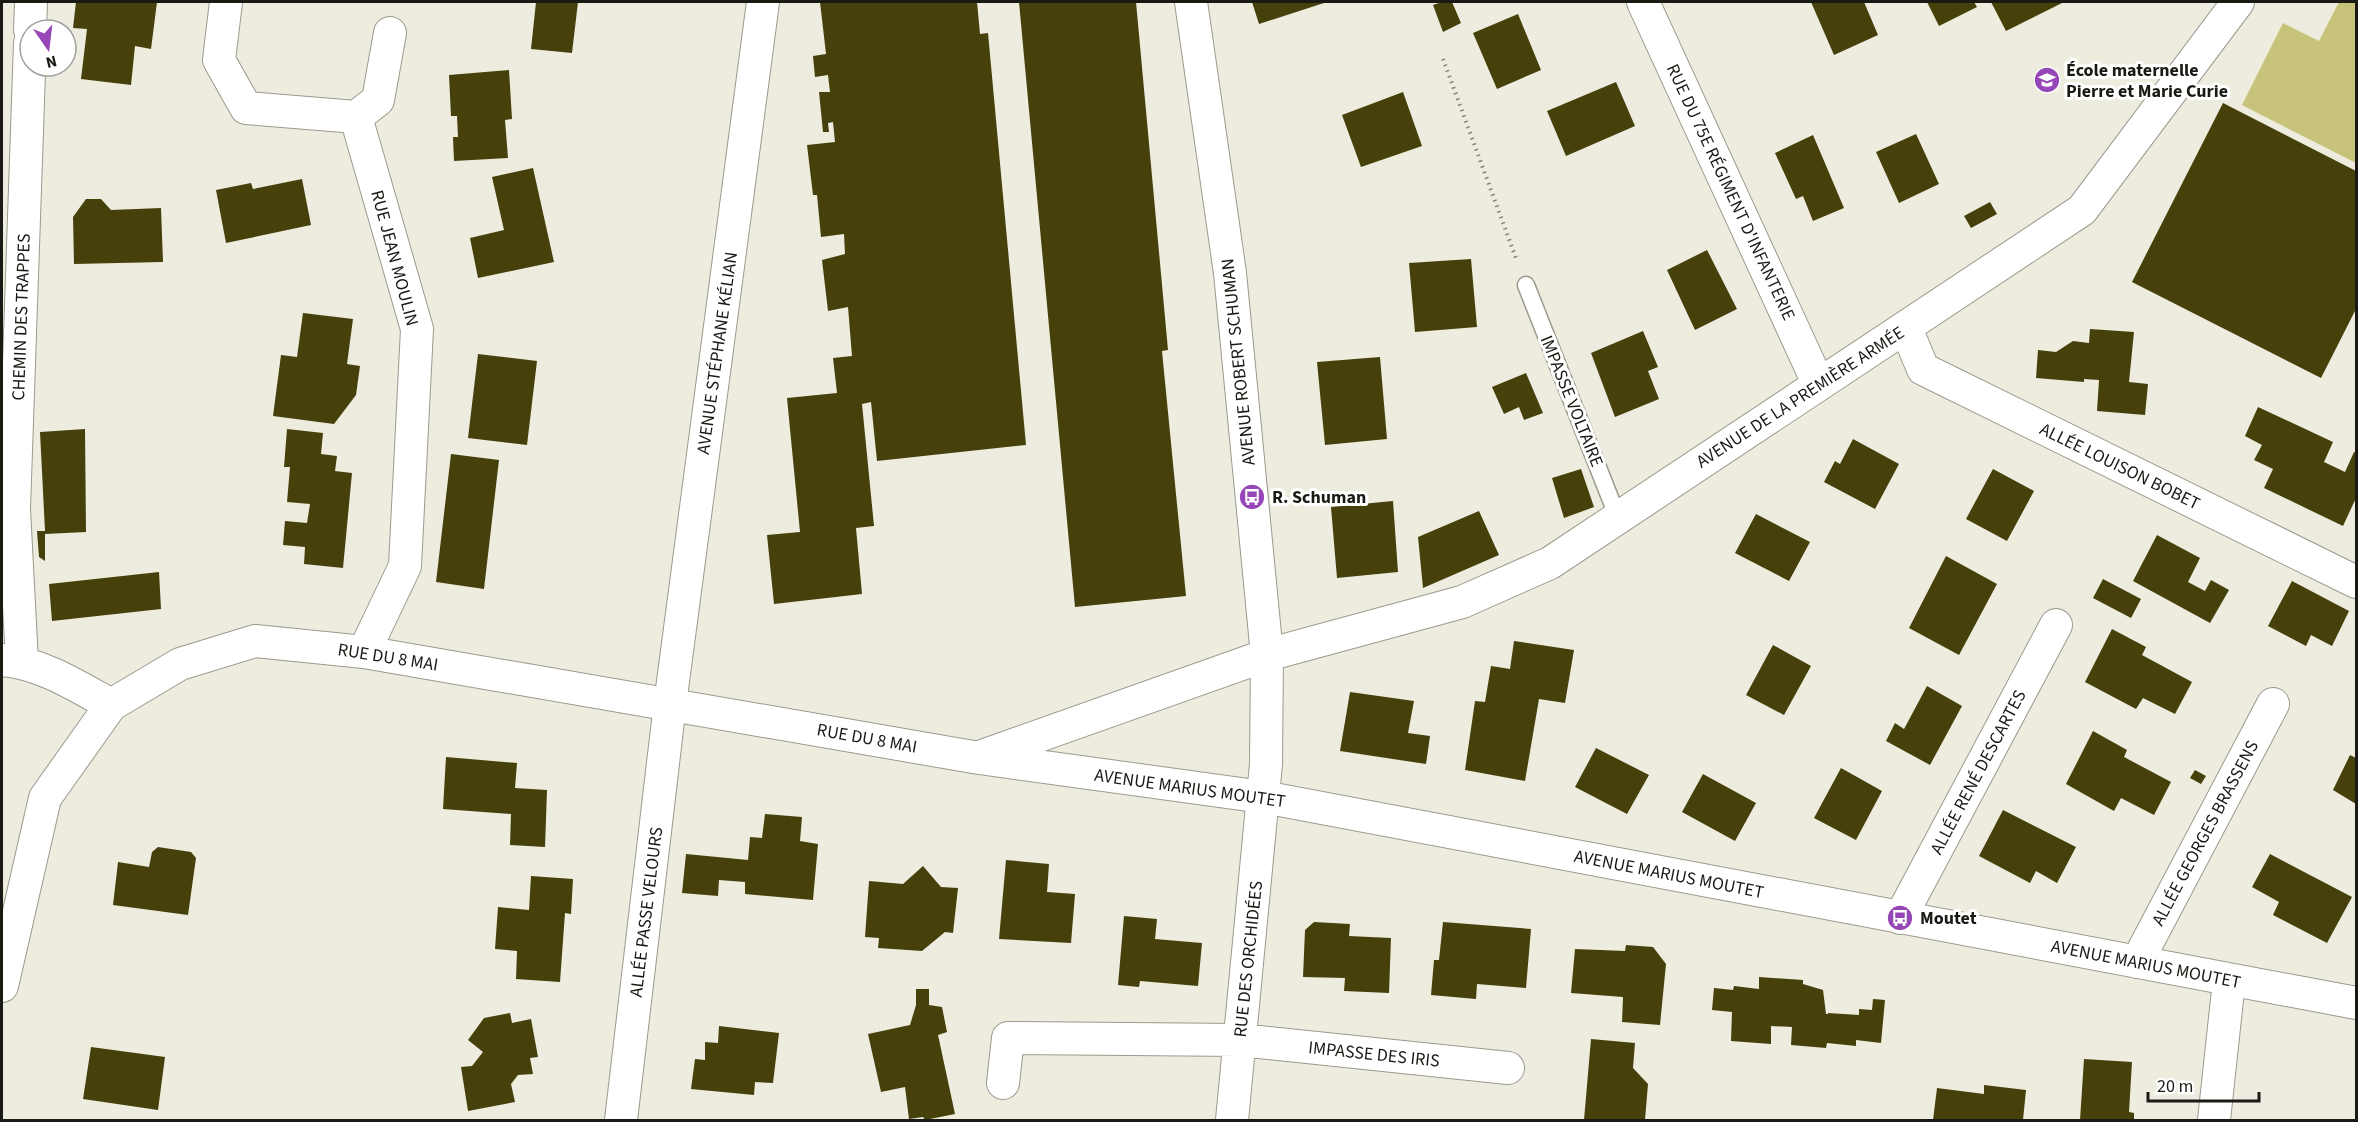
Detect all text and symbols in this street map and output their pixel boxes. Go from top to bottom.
north arrow [18,18,78,78]
text: N [44,50,59,74]
place label: École maternelle Pierre et Marie Curie [2066,58,2228,104]
street label: RUE DU 75E RÉGIMENT D'INFANTERIE [1660,60,1801,325]
school or university icon: École maternelle Pierre et Marie Curie [2032,65,2062,95]
street label: RUE JEAN MOULIN [364,187,425,329]
street label: CHEMIN DES TRAPPES [6,233,37,401]
street label: AVENUE STÉPHANE KÉLIAN [691,250,744,456]
street label: AVENUE ROBERT SCHUMAN [1215,257,1262,467]
street label: AVENUE DE LA PREMIÈRE ARMÉE [1691,321,1909,474]
street label: IMPASSE VOLTAIRE [1534,332,1609,471]
street label: ALLÉE LOUISON BOBET [2035,417,2204,516]
bus stop icon: R. Schuman [1237,482,1267,512]
place label: R. Schuman [1272,485,1366,510]
street label: RUE DU 8 MAI [336,637,440,678]
street label: ALLÉE RENÉ DESCARTES [1924,685,2032,859]
street label: RUE DU 8 MAI [815,717,919,760]
street label: ALLÉE GEORGES BRASSENS [2146,736,2265,930]
street label: AVENUE MARIUS MOUTET [1093,763,1287,814]
street label: ALLÉE PASSE VELOURS [624,826,669,999]
street label: AVENUE MARIUS MOUTET [1572,844,1766,905]
street label: RUE DES ORCHIDÉES [1228,880,1269,1039]
bus stop icon: Moutet [1885,903,1915,933]
place label: Moutet [1920,906,1977,931]
street label: AVENUE MARIUS MOUTET [2049,934,2243,995]
street label: IMPASSE DES IRIS [1307,1035,1441,1074]
scale bar [2148,1065,2259,1103]
text: 20 m [2157,1074,2193,1099]

